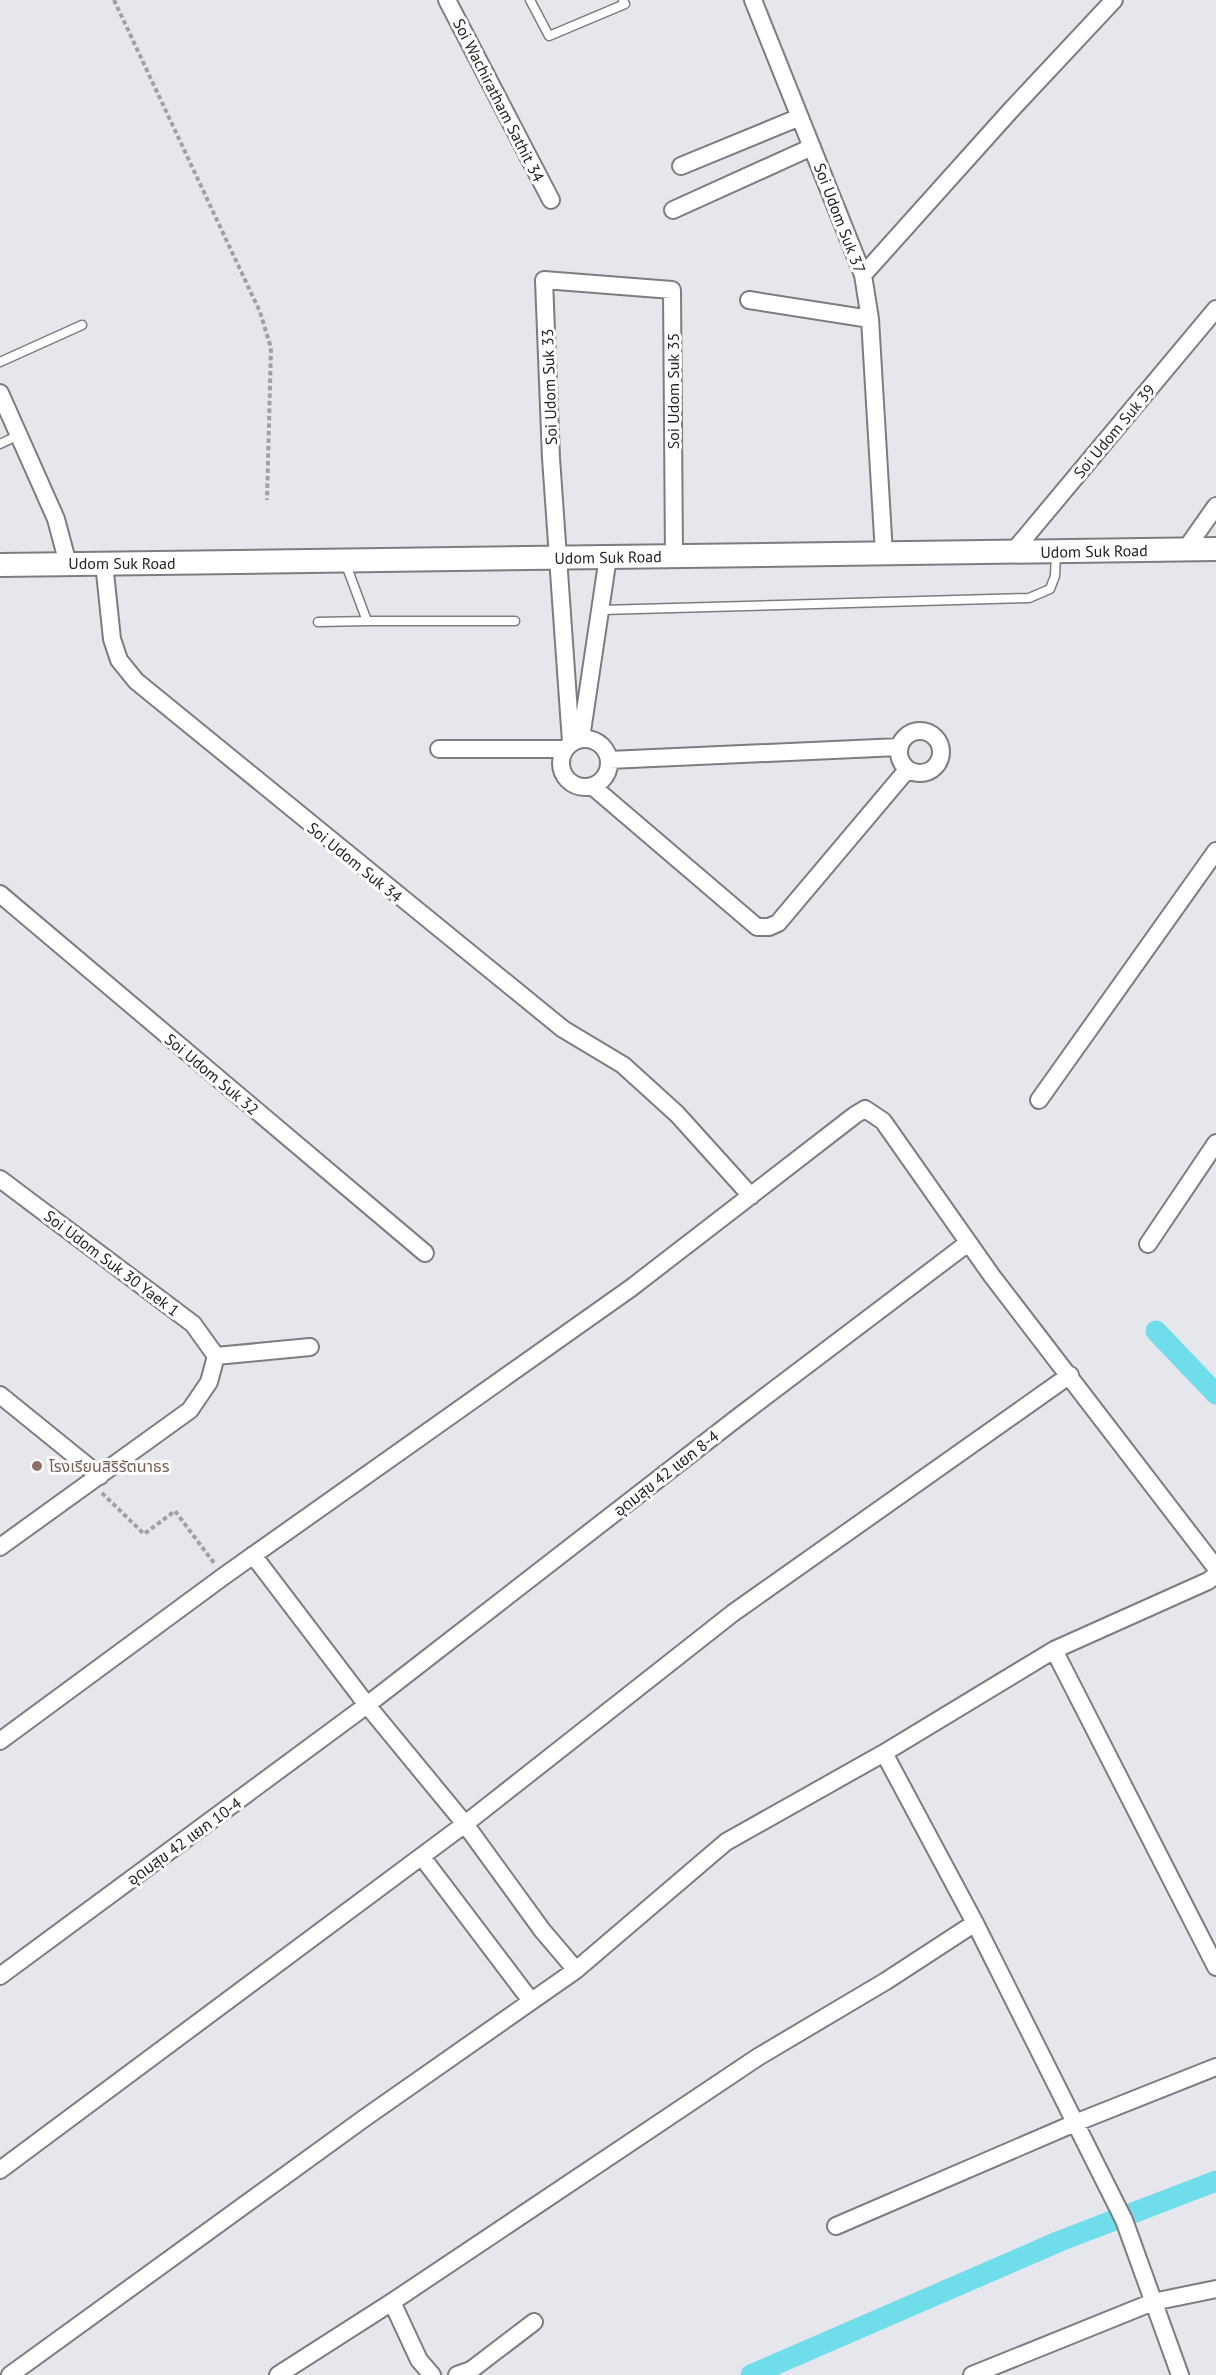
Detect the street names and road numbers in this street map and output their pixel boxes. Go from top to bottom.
street label: Soi Wachiratham Sathit 34 [449,15,549,185]
street label: Soi Udom Suk 37 [810,160,870,276]
street label: Soi Udom Suk 33 [537,328,561,446]
street label: Soi Udom Suk 35 [663,333,683,449]
street label: Soi Udom Suk 39 [1069,380,1159,482]
street label: Udom Suk Road [1040,540,1148,562]
street label: Udom Suk Road [554,546,662,568]
street label: Udom Suk Road [68,553,176,573]
street label: Soi Udom Suk 34 [303,818,407,907]
street label: Soi Udom Suk 32 [161,1029,263,1119]
street label: Soi Udom Suk 30 Yaek 1 [40,1206,184,1320]
street label: อุดมสุข 42 แยก 8-4 [609,1426,723,1520]
street label: อุดมสุข 42 แยก 10-4 [123,1793,245,1889]

